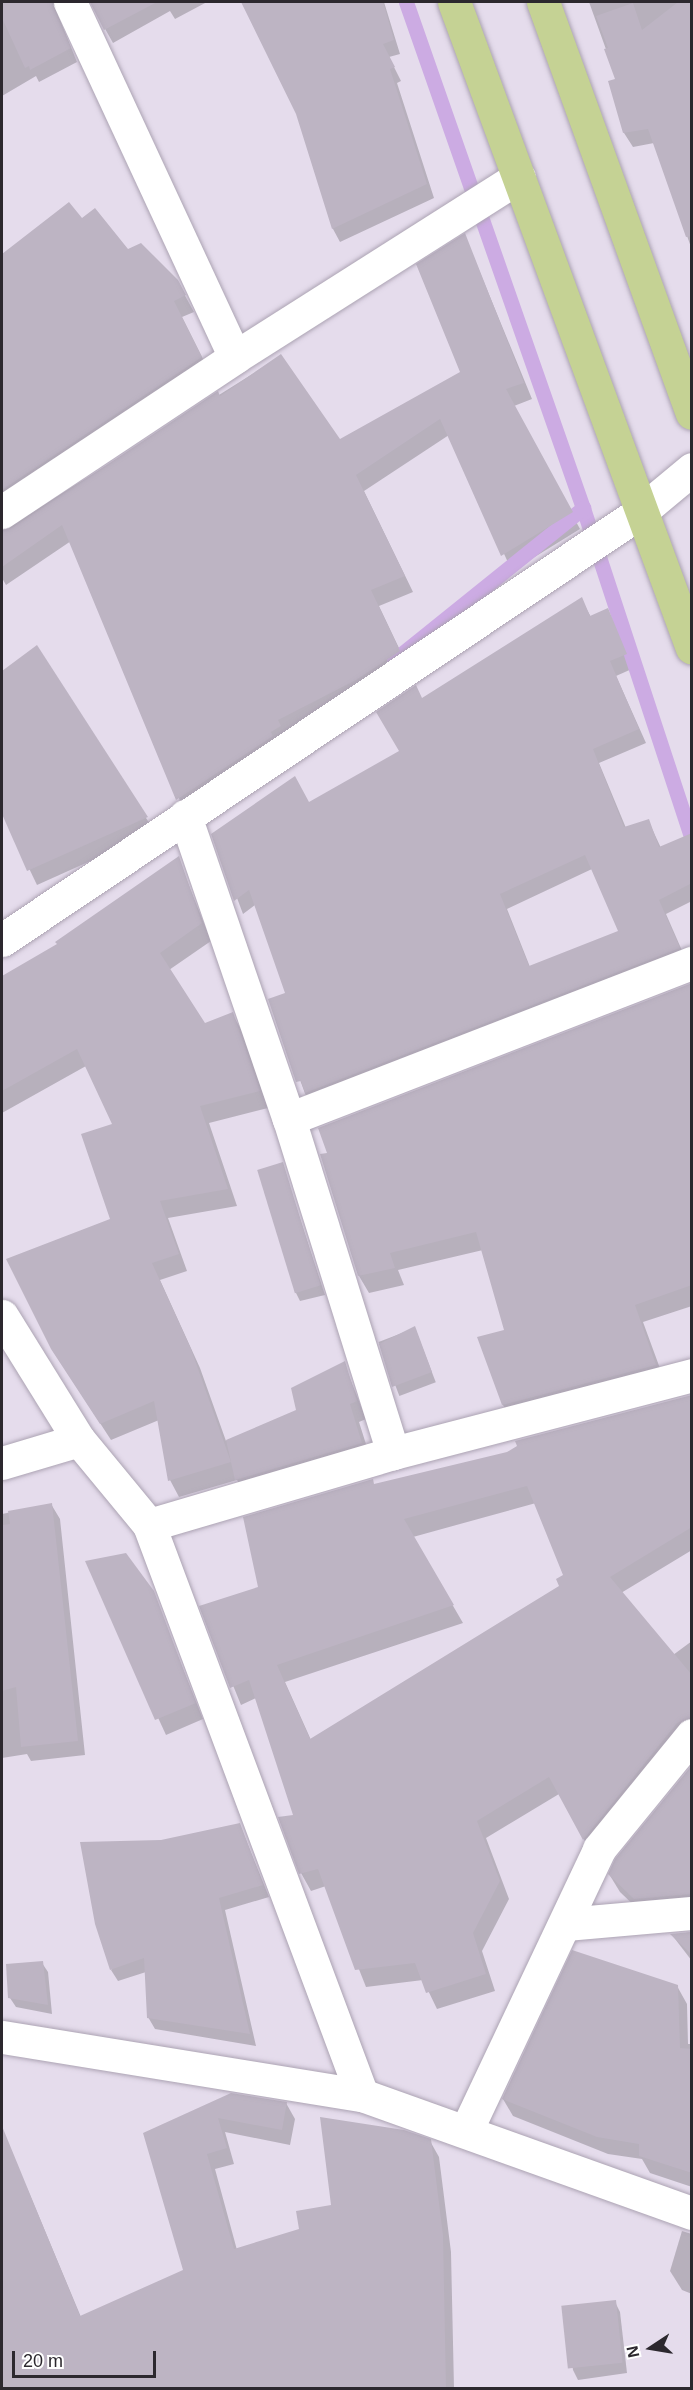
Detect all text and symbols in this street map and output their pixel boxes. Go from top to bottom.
north arrow [621,2318,681,2378]
scale bar [15,2339,159,2377]
text: N [623,2344,642,2359]
text: 20 m [23,2351,63,2371]

